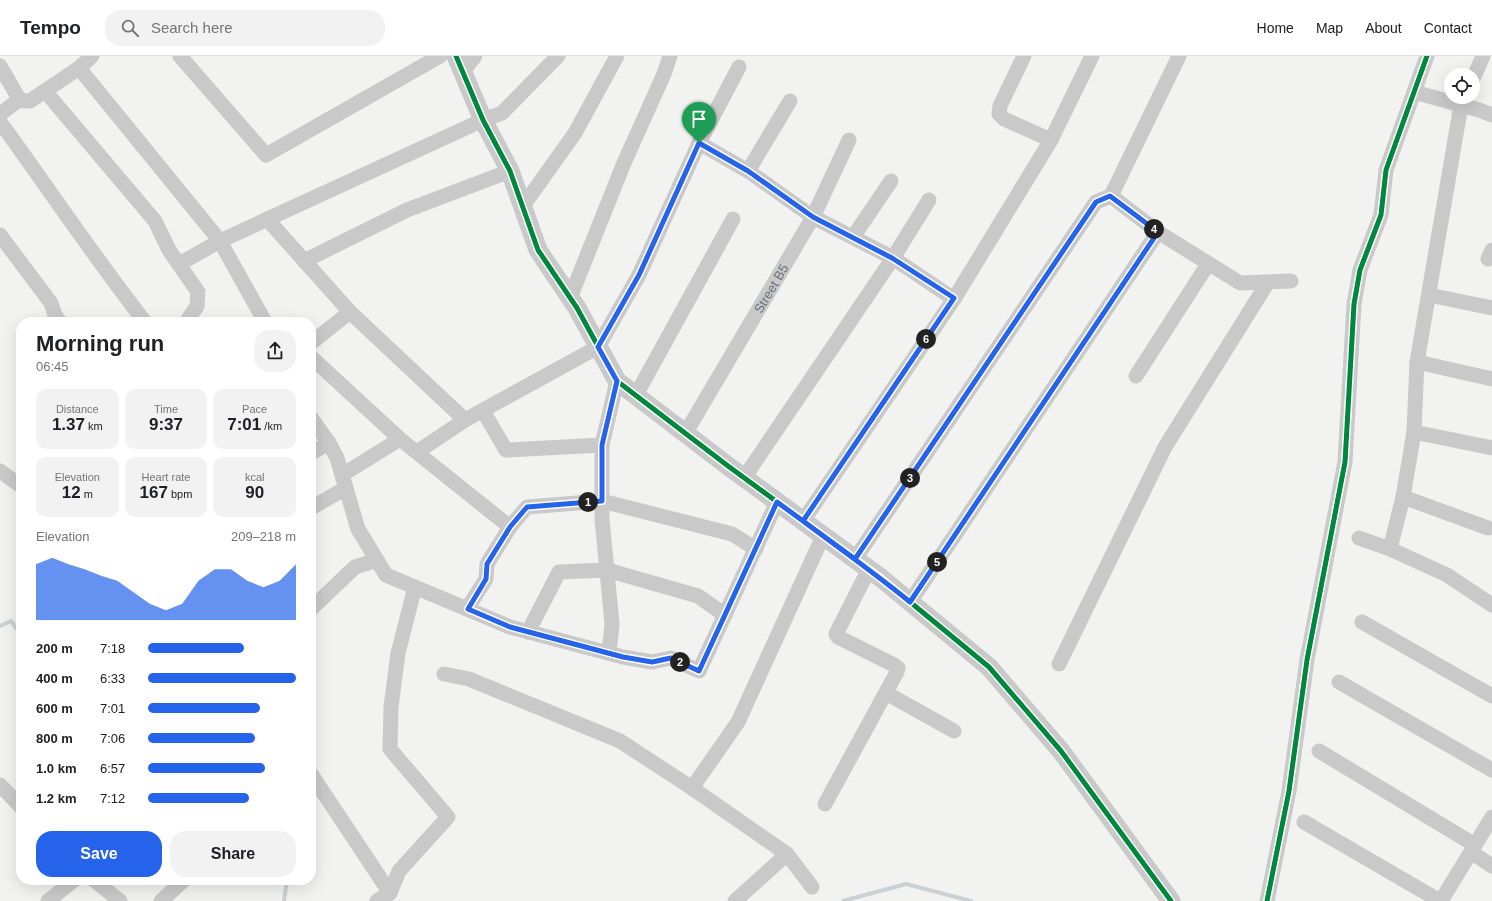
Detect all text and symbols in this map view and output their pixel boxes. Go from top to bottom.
search box [105,10,385,46]
text: Tempo [20,17,81,38]
icon: search [119,17,141,39]
text: Search here [151,19,233,36]
text: Home [1257,20,1294,36]
text: Map [1316,20,1343,36]
text: About [1365,20,1402,36]
text: Contact [1424,20,1472,36]
map controls [1444,68,1480,104]
button: locate [1444,68,1480,104]
pin [682,102,716,143]
icon: arrive [688,108,710,130]
pin: 4 [1144,219,1164,239]
text: 4 [1151,223,1157,235]
street label: Street B5 [751,261,791,316]
pin: 6 [916,329,936,349]
button: share [254,330,296,372]
text: Morning run [36,331,164,356]
text: 6 [923,333,929,345]
text: 06:45 [36,359,69,374]
text: Distance [56,403,99,415]
text: Time [154,403,178,415]
text: Pace [242,403,267,415]
text: 1.37 [52,415,85,434]
text: 9:37 [149,415,183,434]
text: 7:01 [227,415,261,434]
text: km [85,420,103,432]
text: /km [261,420,282,432]
pin: 3 [900,468,920,488]
text: Elevation [55,471,100,483]
text: Heart rate [142,471,190,483]
text: kcal [245,471,264,483]
text: 3 [907,472,913,484]
text: 12 [62,483,81,502]
text: 167 [140,483,168,502]
text: 90 [245,483,264,502]
text: m [81,488,93,500]
text: bpm [168,488,192,500]
pin: 1 [578,492,598,512]
text: 1 [585,496,591,508]
text: Elevation [36,529,89,544]
text: 209–218 m [231,529,296,544]
pin: 5 [927,552,947,572]
text: 5 [934,556,940,568]
text: 200 m [36,641,73,656]
text: 7:18 [100,641,125,656]
pin: 2 [670,652,690,672]
text: 2 [677,656,683,668]
text: 400 m [36,671,73,686]
text: 6:33 [100,671,125,686]
text: 600 m [36,701,73,716]
text: 7:01 [100,701,125,716]
text: 800 m [36,731,73,746]
text: 7:06 [100,731,125,746]
text: 1.0 km [36,761,76,776]
text: 6:57 [100,761,125,776]
text: 1.2 km [36,791,76,806]
text: 7:12 [100,791,125,806]
button: Save [36,831,162,877]
button: Share [170,831,296,877]

